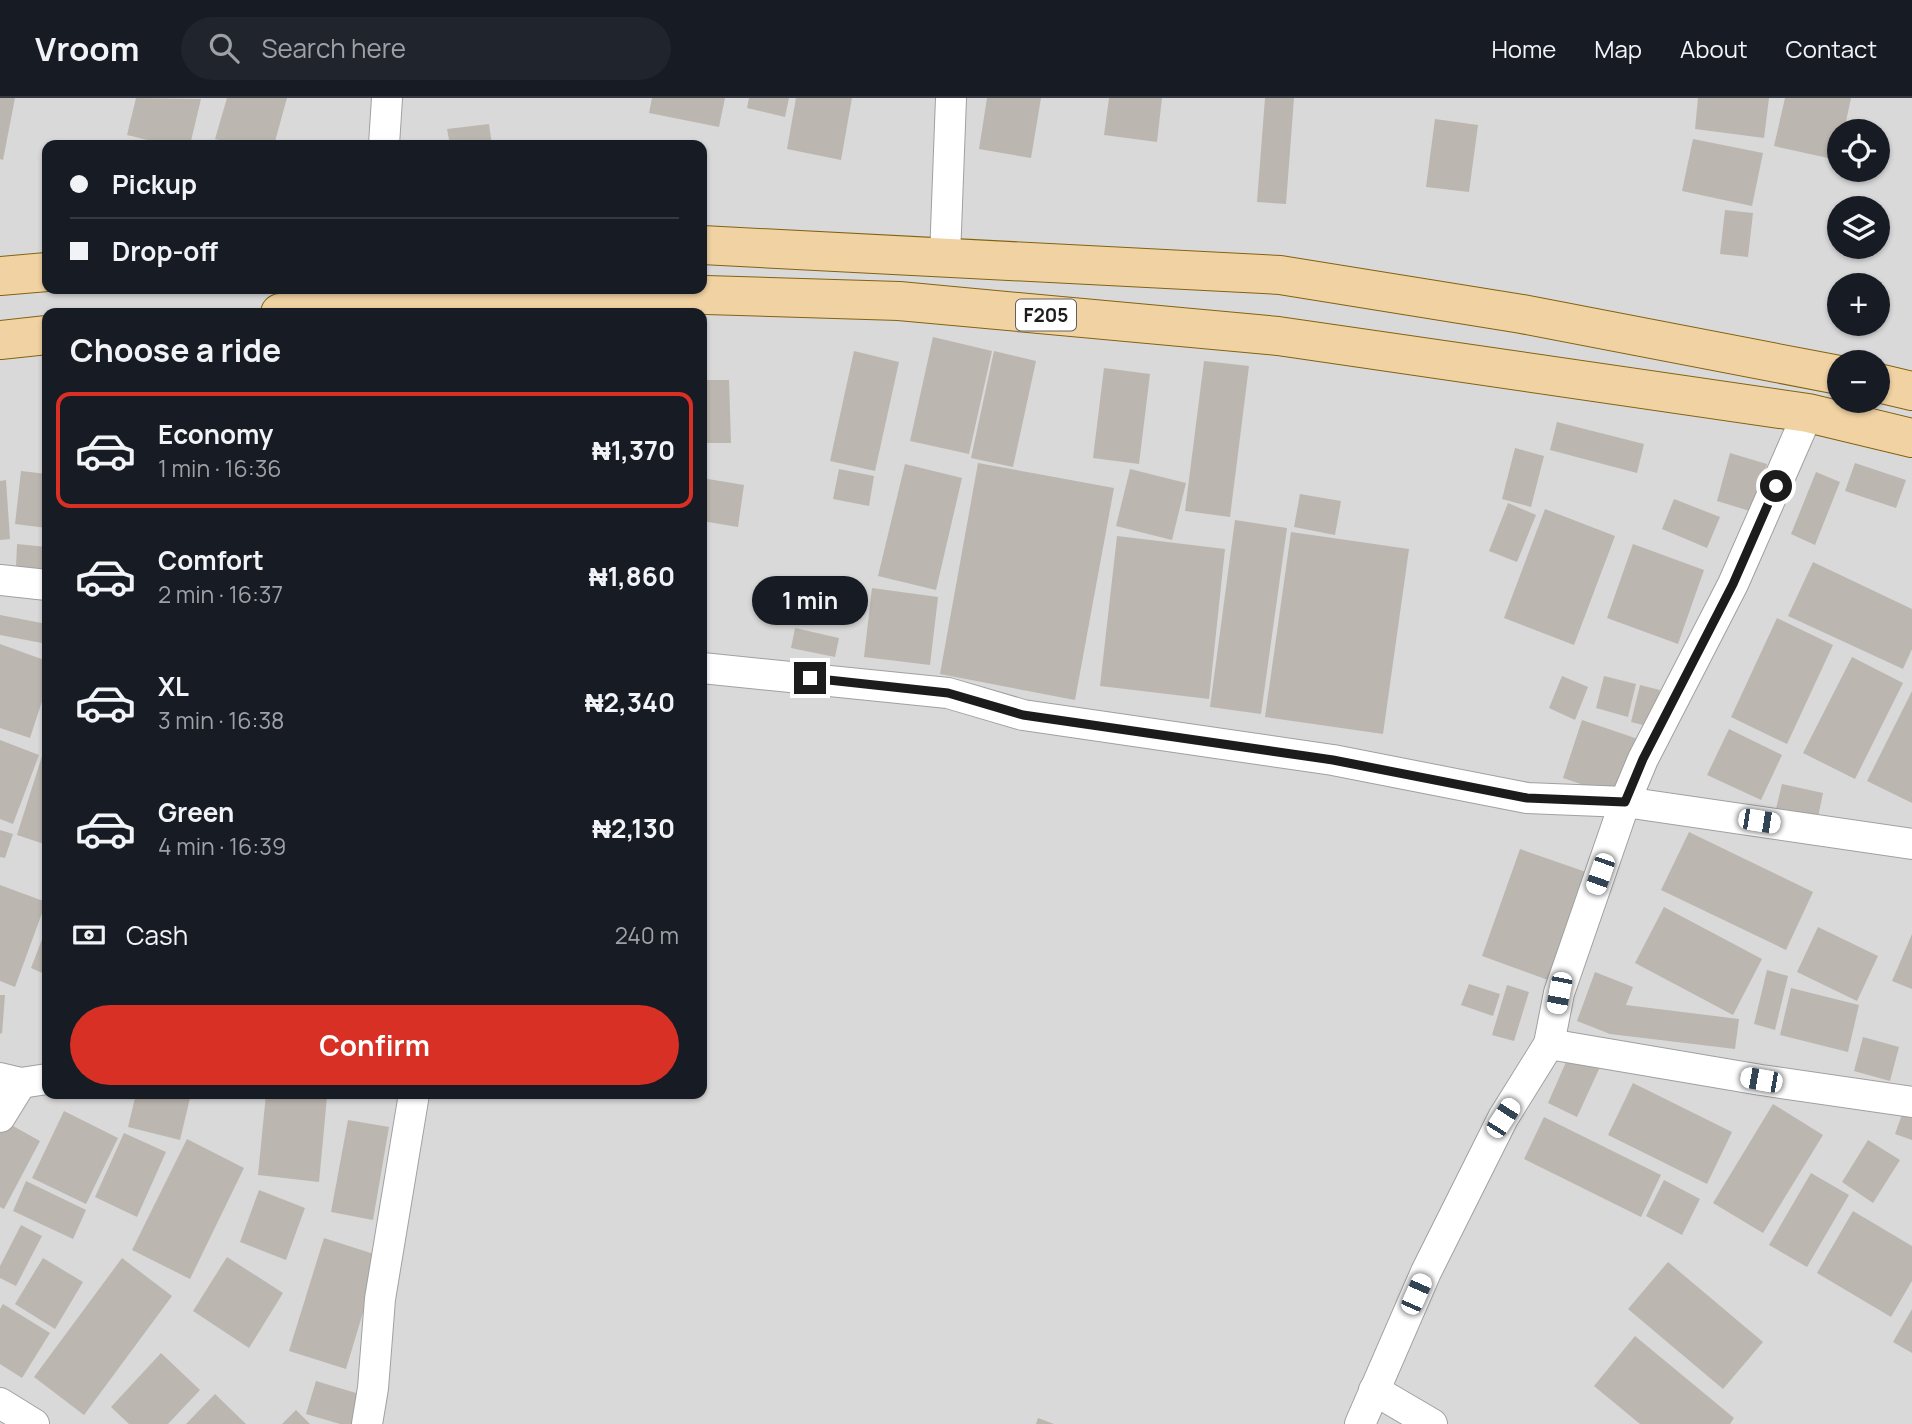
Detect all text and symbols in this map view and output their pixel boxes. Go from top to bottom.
search box [181,17,671,80]
text: Vroom [35,26,139,71]
icon: search [205,29,243,67]
text: Search here [261,30,406,66]
text: Home [1491,32,1556,65]
text: Map [1594,32,1642,65]
text: About [1680,32,1748,65]
text: Contact [1786,32,1877,65]
map controls [1827,119,1890,413]
button: locate [1827,119,1890,182]
text: Pickup [112,166,197,202]
button: layers [1827,196,1890,259]
text: Drop-off [112,233,218,269]
button: + [1827,273,1890,336]
road number: F205 [1016,300,1076,330]
text: Choose a ride [70,328,281,372]
button: − [1827,350,1890,413]
text: Economy [158,416,273,452]
icon: car [74,419,137,482]
text: ₦1,370 [592,432,675,468]
text: 1 min · 16:36 [158,452,282,484]
route start [1760,470,1792,502]
text: Comfort [158,542,264,578]
icon: car [74,545,137,608]
text: ₦1,860 [589,558,675,594]
callout: 1 min [752,576,868,626]
text: 2 min · 16:37 [158,578,283,610]
text: 1 min [782,584,838,616]
route end [794,662,826,694]
text: XL [158,668,189,704]
icon: car [74,671,137,734]
text: ₦2,340 [585,684,675,720]
text: 3 min · 16:38 [158,704,284,736]
text: Green [158,794,234,830]
icon: car [74,797,137,860]
car [1737,807,1782,835]
text: ₦2,130 [592,810,675,846]
text: 4 min · 16:39 [158,830,286,862]
car [1584,851,1617,897]
icon: cash [70,916,108,954]
text: Cash [126,917,188,953]
text: 240 m [615,919,679,951]
car [1545,970,1574,1016]
button: Confirm [70,1005,679,1085]
car [1739,1066,1784,1094]
car [1483,1095,1524,1141]
car [1398,1271,1435,1317]

